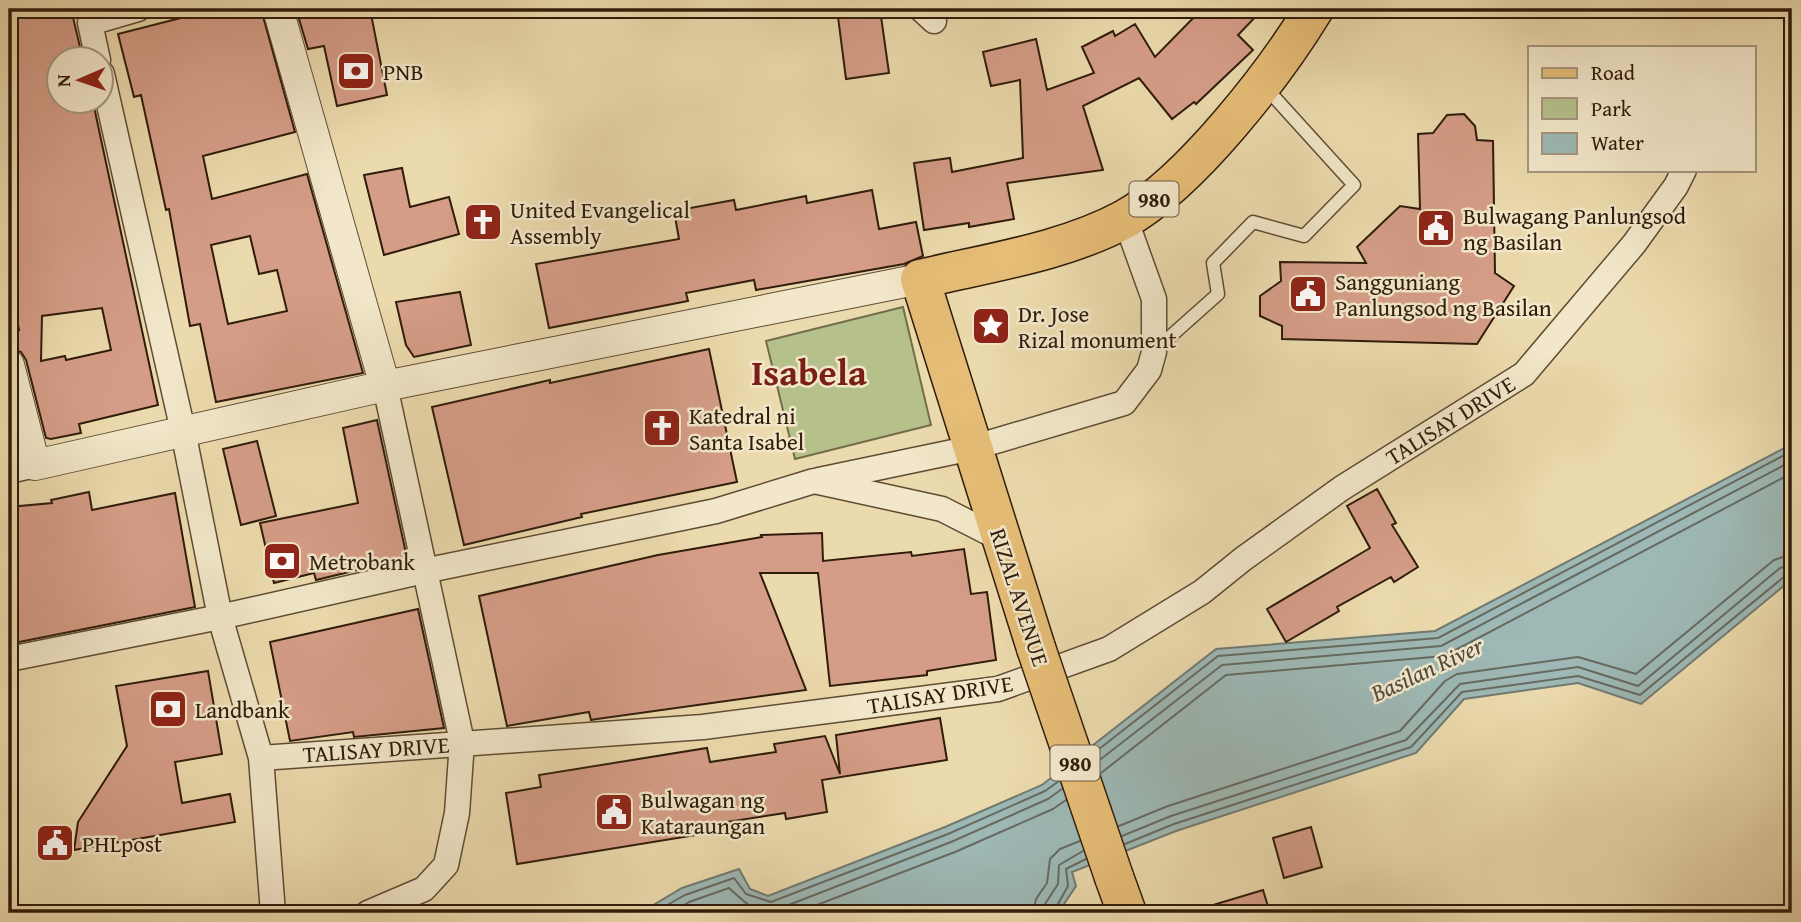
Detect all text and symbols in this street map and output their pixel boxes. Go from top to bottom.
north arrow [46,46,116,116]
legend [1528,46,1756,172]
bank icon: PNB [335,50,377,92]
place label: PNB [383,55,423,88]
text: Road [1591,57,1636,88]
text: N [49,73,77,87]
text: Park [1591,93,1632,124]
text: Water [1591,127,1644,158]
road number: 980 [1130,182,1178,216]
place label: United Evangelical Assembly [510,193,690,252]
place label: Bulwagang Panlungsod ng Basilan [1463,199,1687,258]
church icon: United Evangelical Assembly [462,201,504,243]
public building icon: Bulwagang Panlungsod ng Basilan [1415,207,1457,249]
place label: Sangguniang Panlungsod ng Basilan [1335,265,1552,324]
public building icon: Sangguniang Panlungsod ng Basilan [1287,273,1329,315]
place label: Dr. Jose Rizal monument [1018,297,1177,356]
place icon: Dr. Jose Rizal monument [970,305,1012,347]
district label: Isabela [751,344,867,399]
street label: TALISAY DRIVE [1379,367,1521,473]
place label: Katedral ni Santa Isabel [689,399,804,458]
church icon: Katedral ni Santa Isabel [641,407,683,449]
street label: RIZAL AVENUE [982,524,1058,670]
bank icon: Metrobank [261,540,303,582]
place label: Metrobank [309,545,415,578]
water label: Basilan River [1364,627,1490,711]
street label: TALISAY DRIVE [865,666,1015,722]
bank icon: Landbank [147,688,189,730]
place label: Landbank [195,693,290,726]
street label: TALISAY DRIVE [302,727,450,771]
road number: 980 [1050,746,1100,780]
place label: Bulwagan ng Kataraungan [641,783,765,842]
public building icon: Bulwagan ng Kataraungan [593,791,635,833]
public building icon: PHLpost [34,822,76,864]
place label: PHLpost [82,827,162,860]

